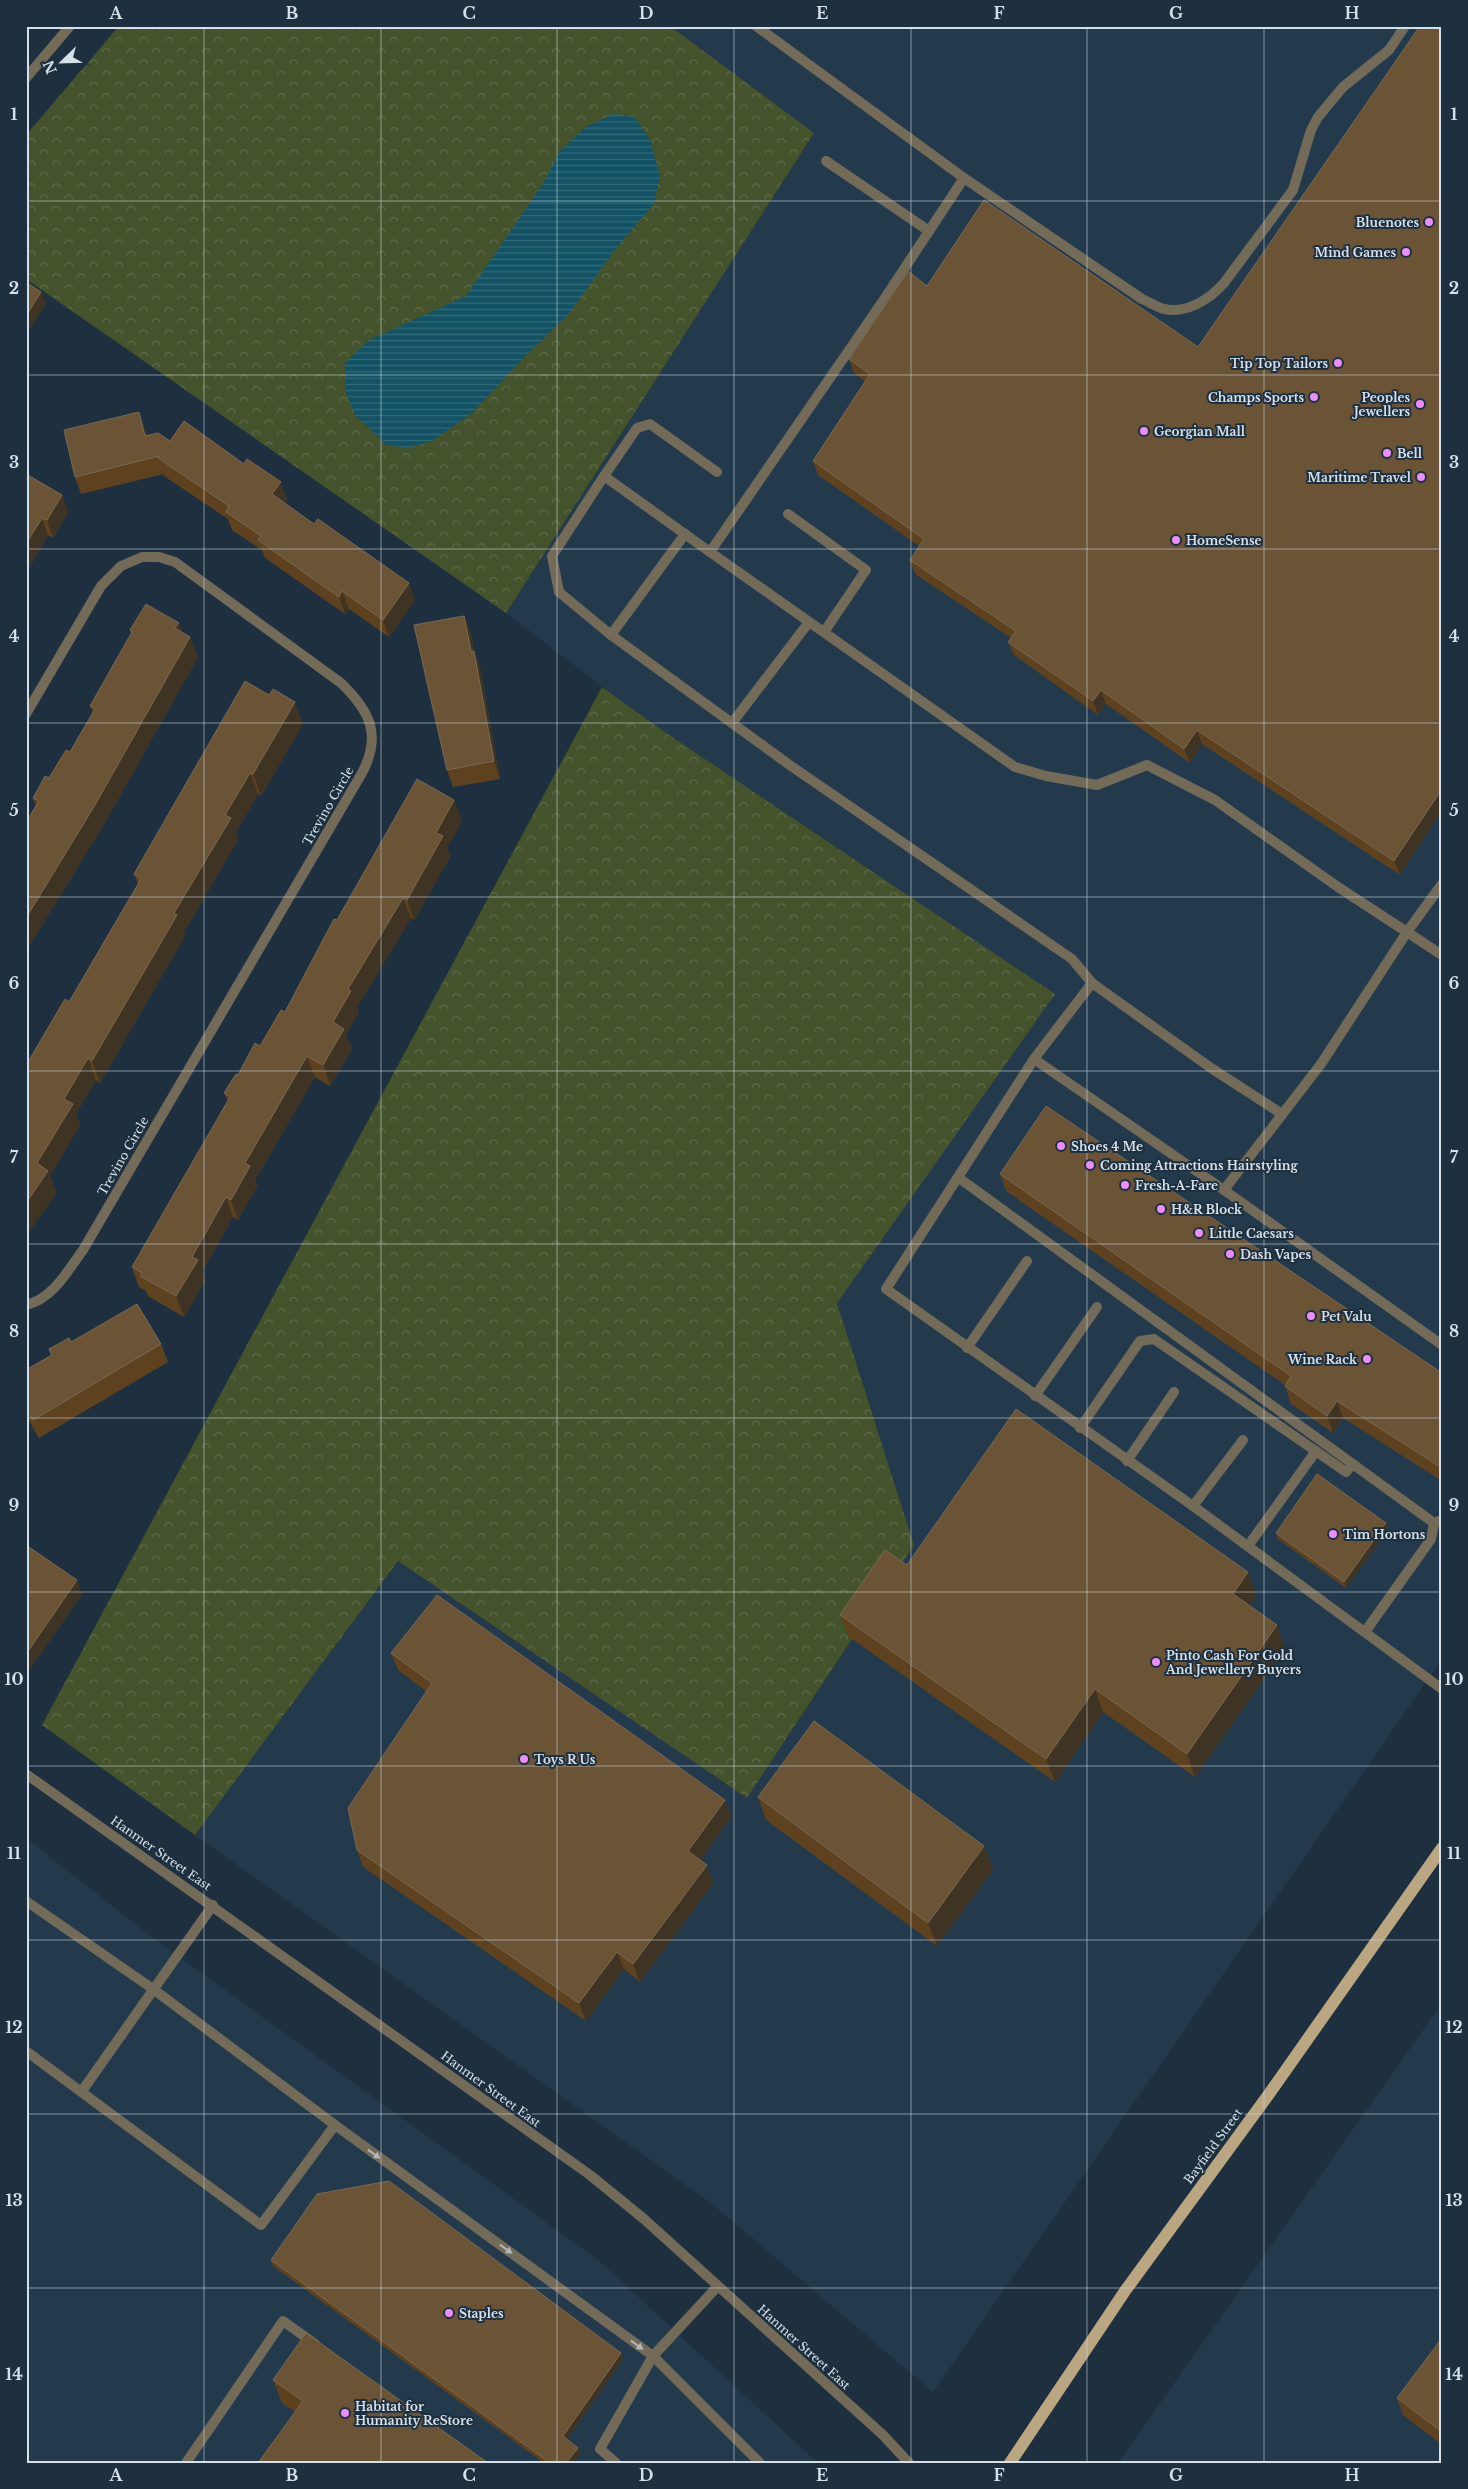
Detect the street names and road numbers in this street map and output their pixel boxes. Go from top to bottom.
street label: Trevino Circle [299,764,357,848]
street label: Trevino Circle [94,1114,152,1198]
street label: Hanmer Street East [108,1813,215,1894]
street label: Hanmer Street East [438,2048,544,2130]
street label: Bayfield Street [1181,2105,1246,2187]
street label: Hanmer Street East [755,2301,854,2393]

